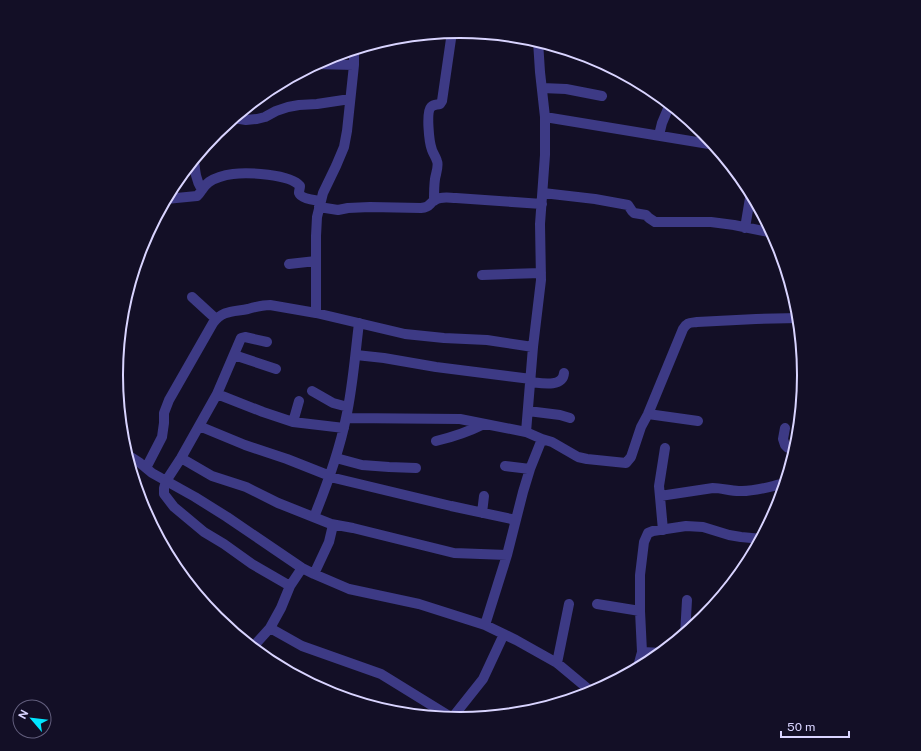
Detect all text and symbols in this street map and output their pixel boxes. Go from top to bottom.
north arrow [12,699,52,739]
text: N [16,708,30,721]
scale bar [781,713,849,739]
text: 50 m [787,720,815,734]

